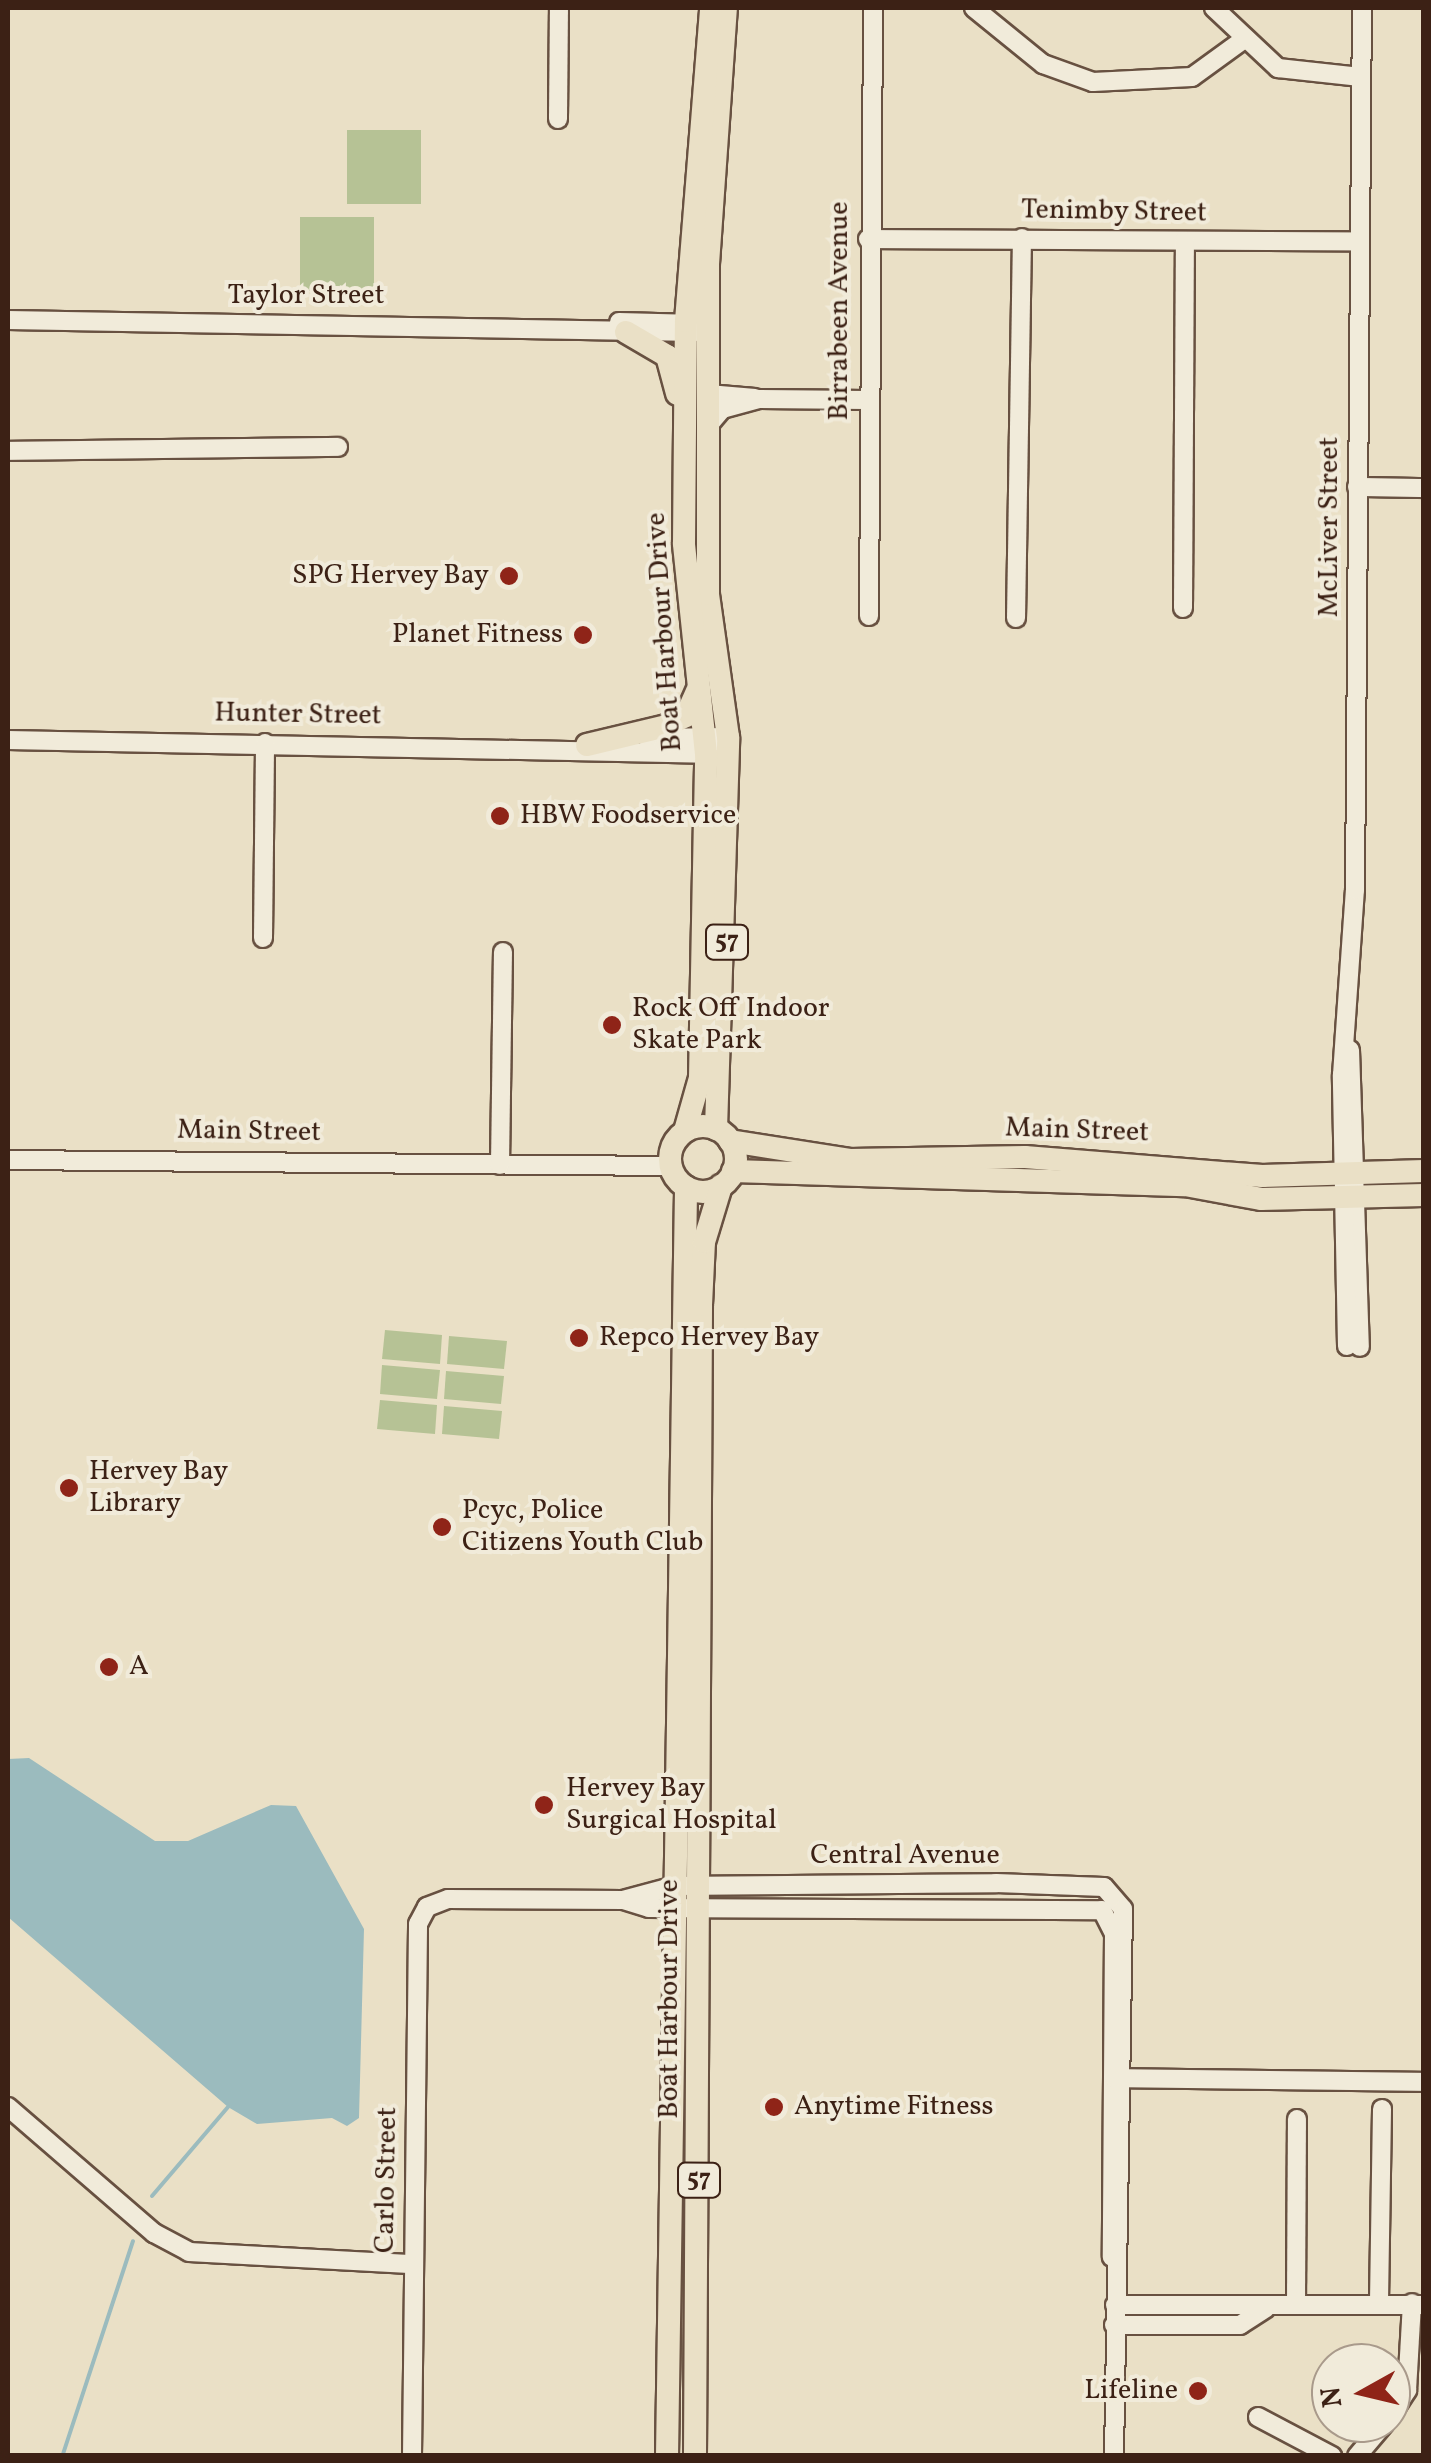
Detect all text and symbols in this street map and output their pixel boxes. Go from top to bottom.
street label: Tenimby Street [1020,194,1208,230]
street label: Birrabeen Avenue [823,201,857,421]
street label: Taylor Street [228,279,384,313]
street label: McLiver Street [1313,437,1347,617]
street label: Boat Harbour Drive [640,511,690,753]
place label: SPG Hervey Bay [291,559,489,593]
marker: SPG Hervey Bay [498,565,520,587]
place label: Planet Fitness [392,618,563,652]
marker: Planet Fitness [572,624,594,646]
street label: Hunter Street [214,697,382,733]
place label: HBW Foodservice [520,799,737,833]
marker: HBW Foodservice [489,805,511,827]
road number: 57 [704,922,750,962]
place label: Rock Off Indoor Skate Park [632,992,827,1058]
marker: Rock Off Indoor Skate Park [601,1014,623,1036]
street label: Main Street [1004,1112,1150,1150]
street label: Main Street [177,1114,321,1150]
place label: Repco Hervey Bay [599,1321,820,1355]
marker: Repco Hervey Bay [568,1327,590,1349]
place label: Hervey Bay Library [89,1455,229,1521]
marker: Hervey Bay Library [58,1477,80,1499]
place label: Pcyc, Police Citizens Youth Club [462,1494,704,1560]
marker: Pcyc, Police Citizens Youth Club [431,1516,453,1538]
place label: A [129,1650,149,1684]
marker: A [98,1656,120,1678]
place label: Hervey Bay Surgical Hospital [566,1772,777,1838]
marker: Hervey Bay Surgical Hospital [531,1792,557,1818]
street label: Central Avenue [810,1839,1000,1873]
street label: Boat Harbour Drive [653,1879,687,2119]
place label: Anytime Fitness [794,2090,993,2124]
marker: Anytime Fitness [763,2096,785,2118]
street label: Carlo Street [369,2107,405,2253]
road number: 57 [676,2160,722,2200]
north arrow [1311,2343,1411,2443]
place label: Lifeline [1084,2374,1178,2408]
marker: Lifeline [1187,2380,1209,2402]
text: N [1312,2384,1354,2410]

